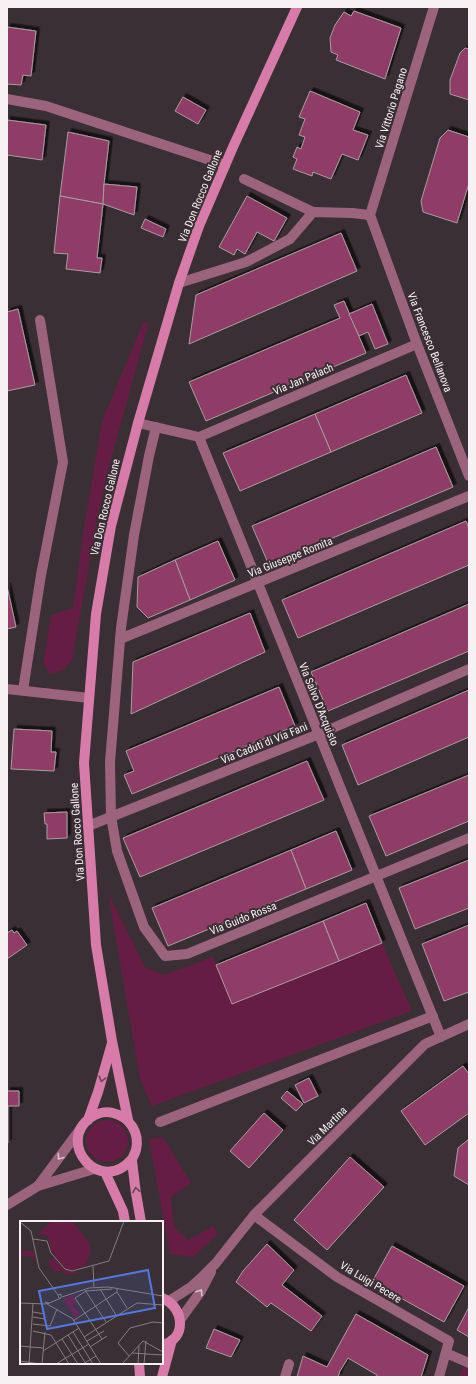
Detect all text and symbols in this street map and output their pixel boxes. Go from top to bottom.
street label: Via Vittorio Pagano [373,66,410,150]
street label: Via Don Rocco Gallone [176,148,225,244]
street label: Via Francesco Bellanova [404,290,455,394]
street label: Via Jan Palach [271,361,335,398]
street label: Via Don Rocco Gallone [88,458,123,557]
street label: Via Giuseppe Romita [246,535,334,580]
street label: Via Salvo D'Acquisto [296,661,341,748]
street label: Via Caduti di Via Fani [219,720,309,767]
street label: Via Don Rocco Gallone [68,782,87,882]
street label: Via Guido Rossa [208,899,279,938]
one-way arrow [98,1075,107,1082]
street label: Via Martina [305,1104,350,1149]
one-way arrow [58,1152,65,1159]
one-way arrow [132,1187,141,1194]
inset map [20,1221,163,1364]
street label: Via Luigi Pecere [338,1259,404,1306]
one-way arrow [195,1289,202,1296]

